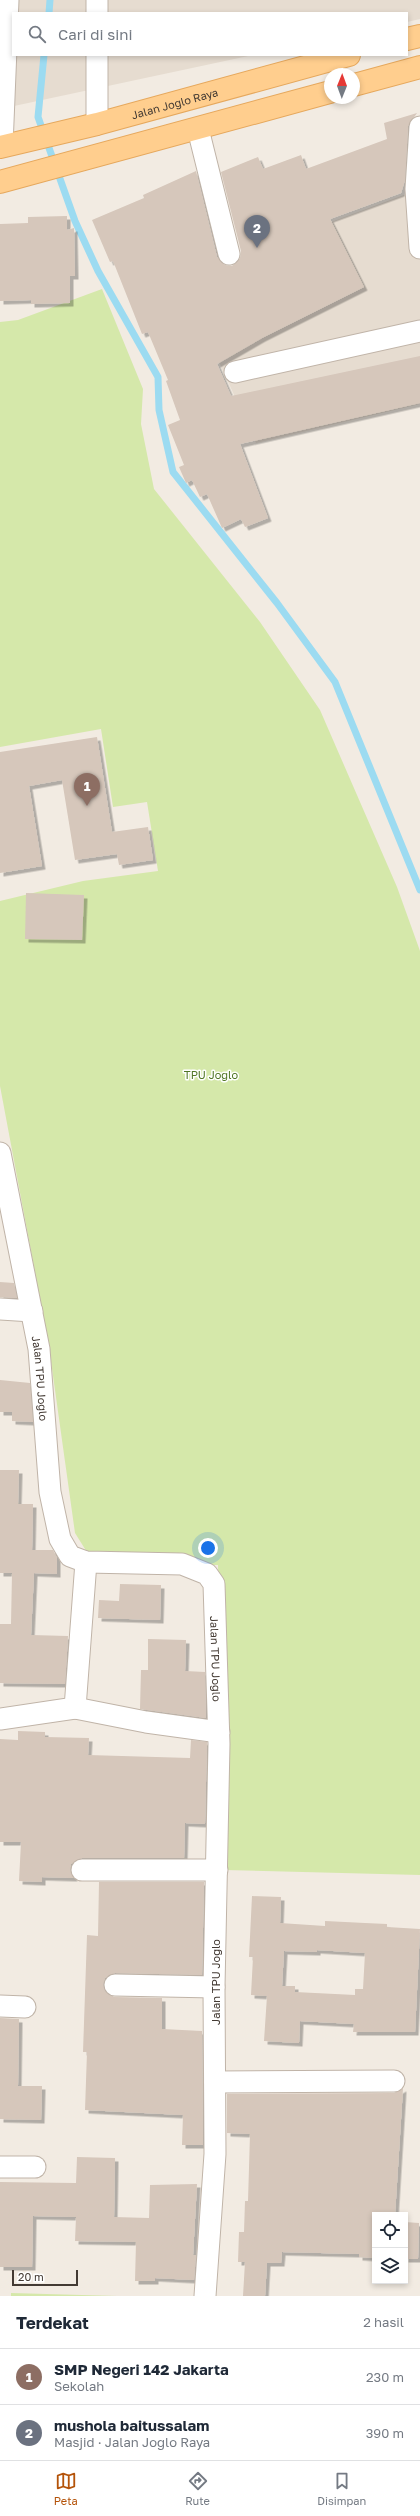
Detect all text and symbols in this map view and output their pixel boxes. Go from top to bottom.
search box [12,12,408,56]
icon: search [26,23,48,45]
text: Cari di sini [58,25,133,43]
north arrow [324,68,360,104]
street label: Jalan Joglo Raya [130,85,219,121]
pin: 2 [244,215,270,248]
pin: 1 [74,773,100,806]
park label: TPU Joglo [184,1068,239,1081]
street label: Jalan TPU Joglo [30,1334,51,1422]
your location [198,1538,218,1558]
street label: Jalan TPU Joglo [208,1616,224,1702]
street label: Jalan TPU Joglo [209,1939,222,2025]
map controls [372,2212,408,2284]
button: locate [372,2212,408,2248]
button: layers [372,2248,408,2284]
scale bar [12,2268,78,2287]
text: 20 m [18,2270,44,2283]
text: Terdekat [16,2312,89,2333]
text: 2 hasil [363,2314,404,2330]
text: SMP Negeri 142 Jakarta [54,2360,229,2378]
text: 1 [26,2369,32,2385]
text: 230 m [366,2369,404,2385]
text: Sekolah [54,2378,104,2394]
text: mushola baitussalam [54,2416,209,2434]
text: 2 [25,2425,33,2441]
text: 390 m [366,2425,404,2441]
text: Masjid · Jalan Joglo Raya [54,2434,210,2450]
tab: Peta [54,2470,78,2507]
tab: Rute [185,2470,210,2507]
tab: Disimpan [317,2470,366,2507]

